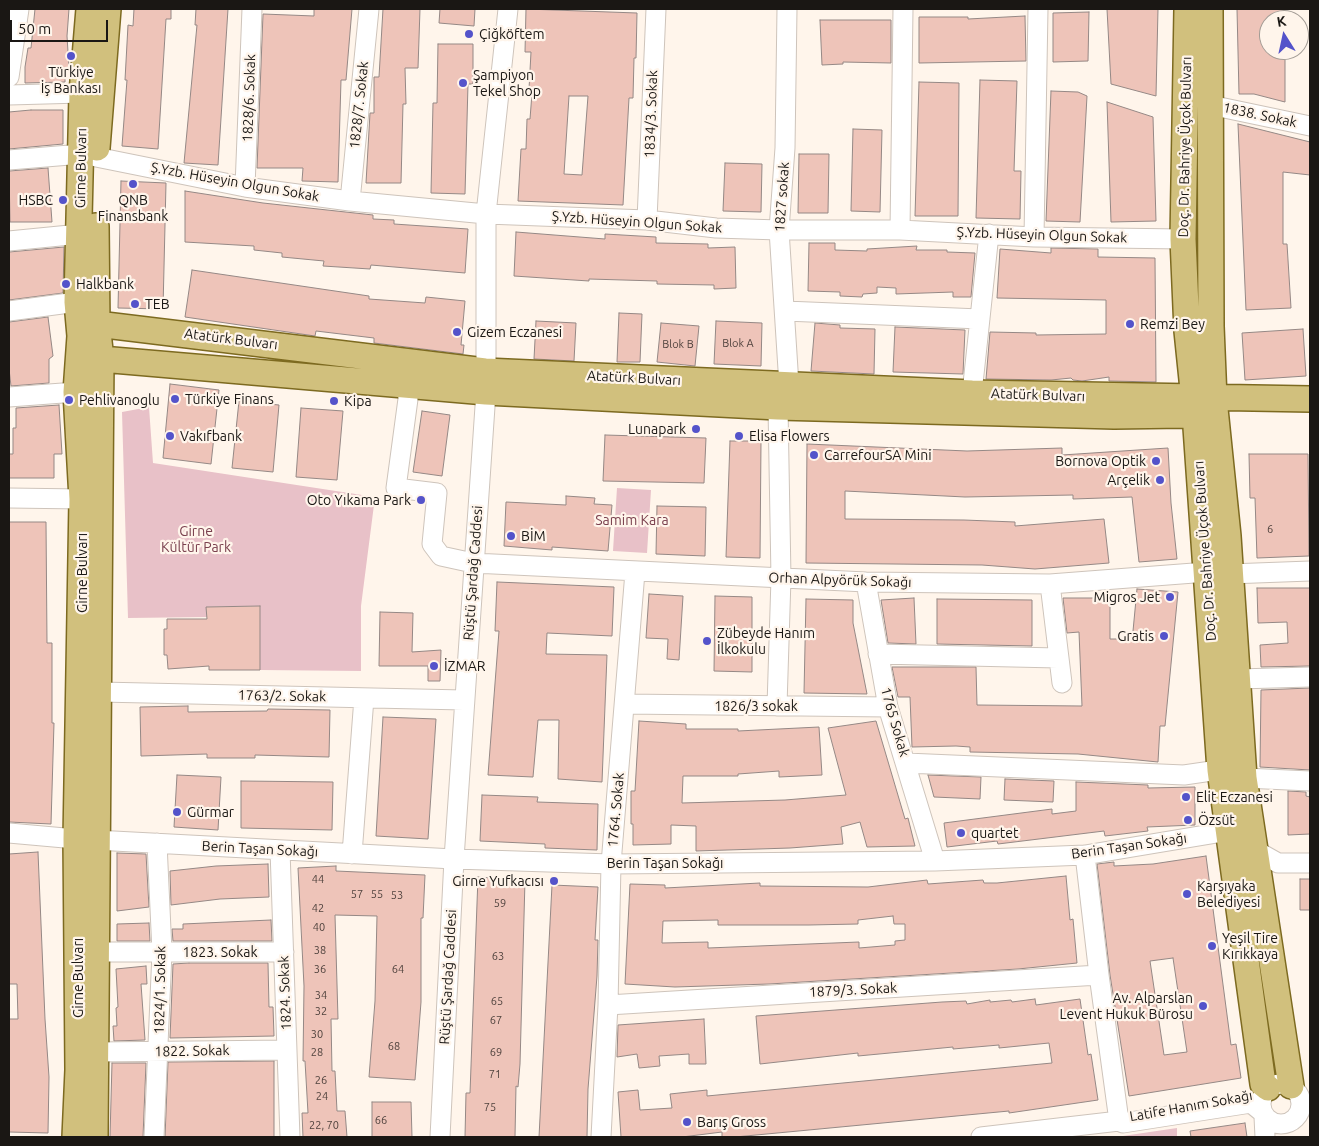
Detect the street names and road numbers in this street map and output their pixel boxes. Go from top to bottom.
street label: 1828/6. Sokak [239,54,259,142]
street label: Doç. Dr. Bahriye Üçok Bulvarı [1175,56,1195,238]
street label: 1828/7. Sokak [346,60,372,150]
street label: 1834/3. Sokak [641,70,661,158]
street label: 1838. Sokak [1222,99,1298,131]
street label: Girne Bulvarı [72,128,90,208]
street label: Ş.Yzb. Hüseyin Olgun Sokak [150,159,320,205]
street label: 1827 sokak [771,161,793,233]
street label: Ş.Yzb. Hüseyin Olgun Sokak [551,208,723,236]
street label: Ş.Yzb. Hüseyin Olgun Sokak [956,224,1128,246]
street label: Atatürk Bulvarı [183,325,279,353]
street label: Atatürk Bulvarı [587,367,681,389]
street label: Atatürk Bulvarı [991,385,1085,405]
street label: Doç. Dr. Bahriye Üçok Bulvarı [1190,460,1220,642]
street label: Rüştü Şardağ Caddesi [460,505,486,641]
street label: Girne Bulvarı [74,533,90,613]
street label: Orhan Alpyörük Sokağı [768,569,912,591]
street label: 1765 Sokak [877,685,913,759]
street label: 1763/2. Sokak [238,687,326,705]
street label: 1826/3 sokak [714,698,798,714]
street label: 1764. Sokak [604,772,628,848]
street label: Berin Taşan Sokağı [1070,830,1188,862]
street label: Berin Taşan Sokağı [201,838,319,860]
street label: Berin Taşan Sokağı [607,855,723,871]
street label: Rüştü Şardağ Caddesi [436,909,460,1045]
street label: Girne Bulvarı [70,938,86,1018]
street label: 1823. Sokak [182,944,258,960]
street label: 1824/1. Sokak [151,946,169,1034]
street label: 1824. Sokak [275,955,295,1031]
street label: 1879/3. Sokak [809,979,897,1001]
street label: 1822. Sokak [154,1042,230,1060]
street label: Latife Hanım Sokağı [1128,1087,1254,1125]

